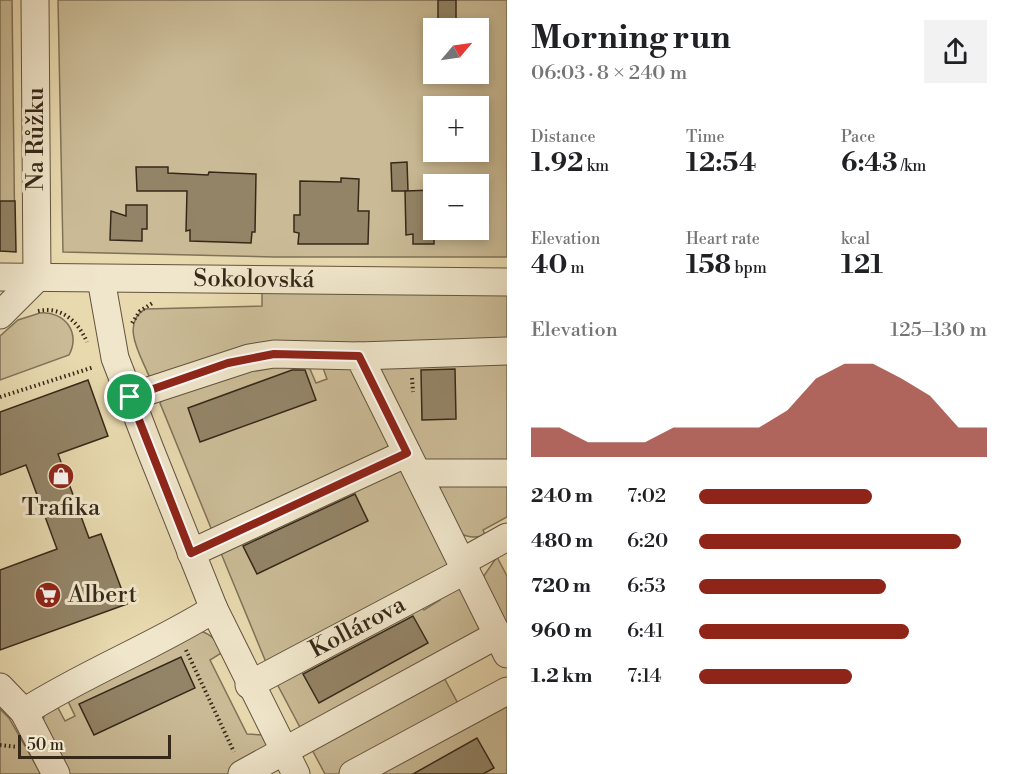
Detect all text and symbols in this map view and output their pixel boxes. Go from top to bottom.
north arrow [423,18,489,84]
map controls [423,18,489,240]
text: Morning run [531,18,731,59]
button: share [924,20,987,83]
text: 06:03 · 8 × 240 m [531,61,687,86]
street label: Na Růžku [21,87,51,191]
button: + [423,96,489,162]
text: Distance [531,127,596,147]
text: Time [686,127,725,147]
text: Pace [841,127,875,147]
text: 1.92 [531,147,583,179]
text: 12:54 [686,147,756,179]
text: 6:43 [841,147,898,179]
text: km [583,156,609,176]
text: /km [898,156,926,176]
button: − [423,174,489,240]
text: Elevation [531,229,600,249]
text: Heart rate [686,229,760,249]
text: kcal [841,229,870,249]
text: 40 [531,249,567,281]
text: 158 [686,249,731,281]
text: 121 [841,249,883,281]
text: m [567,258,585,278]
text: bpm [731,258,767,278]
street label: Sokolovská [193,264,316,295]
text: Elevation [531,318,618,343]
text: 125–130 m [890,318,987,343]
pin [104,371,155,422]
icon: arrive [113,380,146,413]
shop icon: Trafika [46,461,76,491]
text: 240 m [531,484,593,509]
text: 7:02 [627,484,666,509]
place label: Trafika [22,493,101,523]
text: 480 m [531,529,593,554]
text: 6:20 [627,529,668,554]
text: 720 m [531,574,591,599]
text: 6:53 [627,574,666,599]
supermarket icon: Albert [33,580,63,610]
place label: Albert [67,580,137,610]
street label: Kollárova [305,589,412,665]
text: 960 m [531,619,592,644]
text: 6:41 [627,619,664,644]
text: 1.2 km [531,664,593,689]
text: 7:14 [627,664,662,689]
scale bar [18,732,171,760]
text: 50 m [27,735,64,755]

